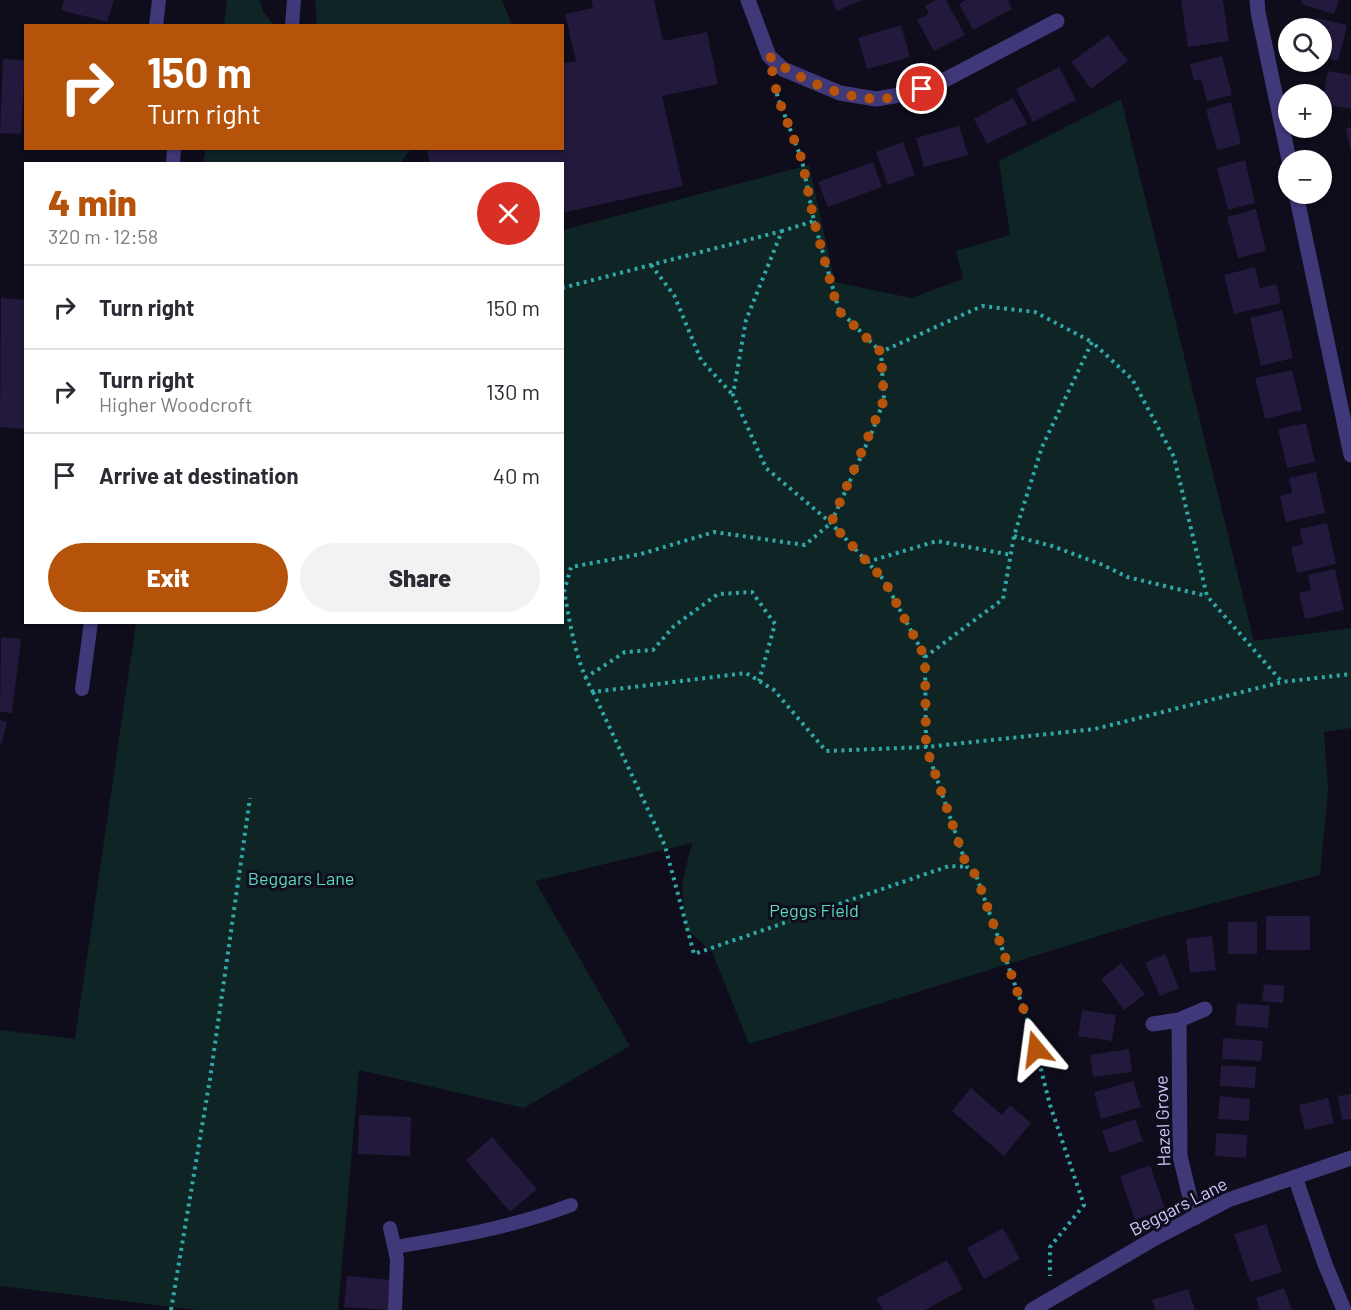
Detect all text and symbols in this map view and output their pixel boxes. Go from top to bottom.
map controls [1278,18,1332,204]
button: search [1278,18,1332,72]
text: 150 m [147,46,252,96]
icon: right [48,48,126,126]
pin [896,63,947,114]
icon: arrive [905,72,938,105]
button: + [1278,84,1332,138]
text: Turn right [147,97,261,129]
button: − [1278,150,1332,204]
text: 4 min [48,180,137,223]
button: close [477,182,540,245]
text: 320 m · 12:58 [48,224,158,248]
icon: right [48,291,81,324]
text: Turn right [99,294,194,320]
text: 150 m [486,294,540,320]
text: Turn right [99,366,194,392]
icon: right [48,375,81,408]
text: 130 m [486,378,540,404]
text: Higher Woodcroft [99,392,253,416]
icon: arrive [48,459,81,492]
text: Arrive at destination [99,462,298,488]
text: 40 m [493,462,540,488]
button: Exit [48,543,288,612]
button: Share [300,543,540,612]
park label: Beggars Lane [248,867,354,889]
park label: Peggs Field [769,899,859,921]
position arrow [1004,1017,1068,1081]
street label: Hazel Grove [1149,1075,1175,1167]
street label: Beggars Lane [1125,1172,1231,1240]

